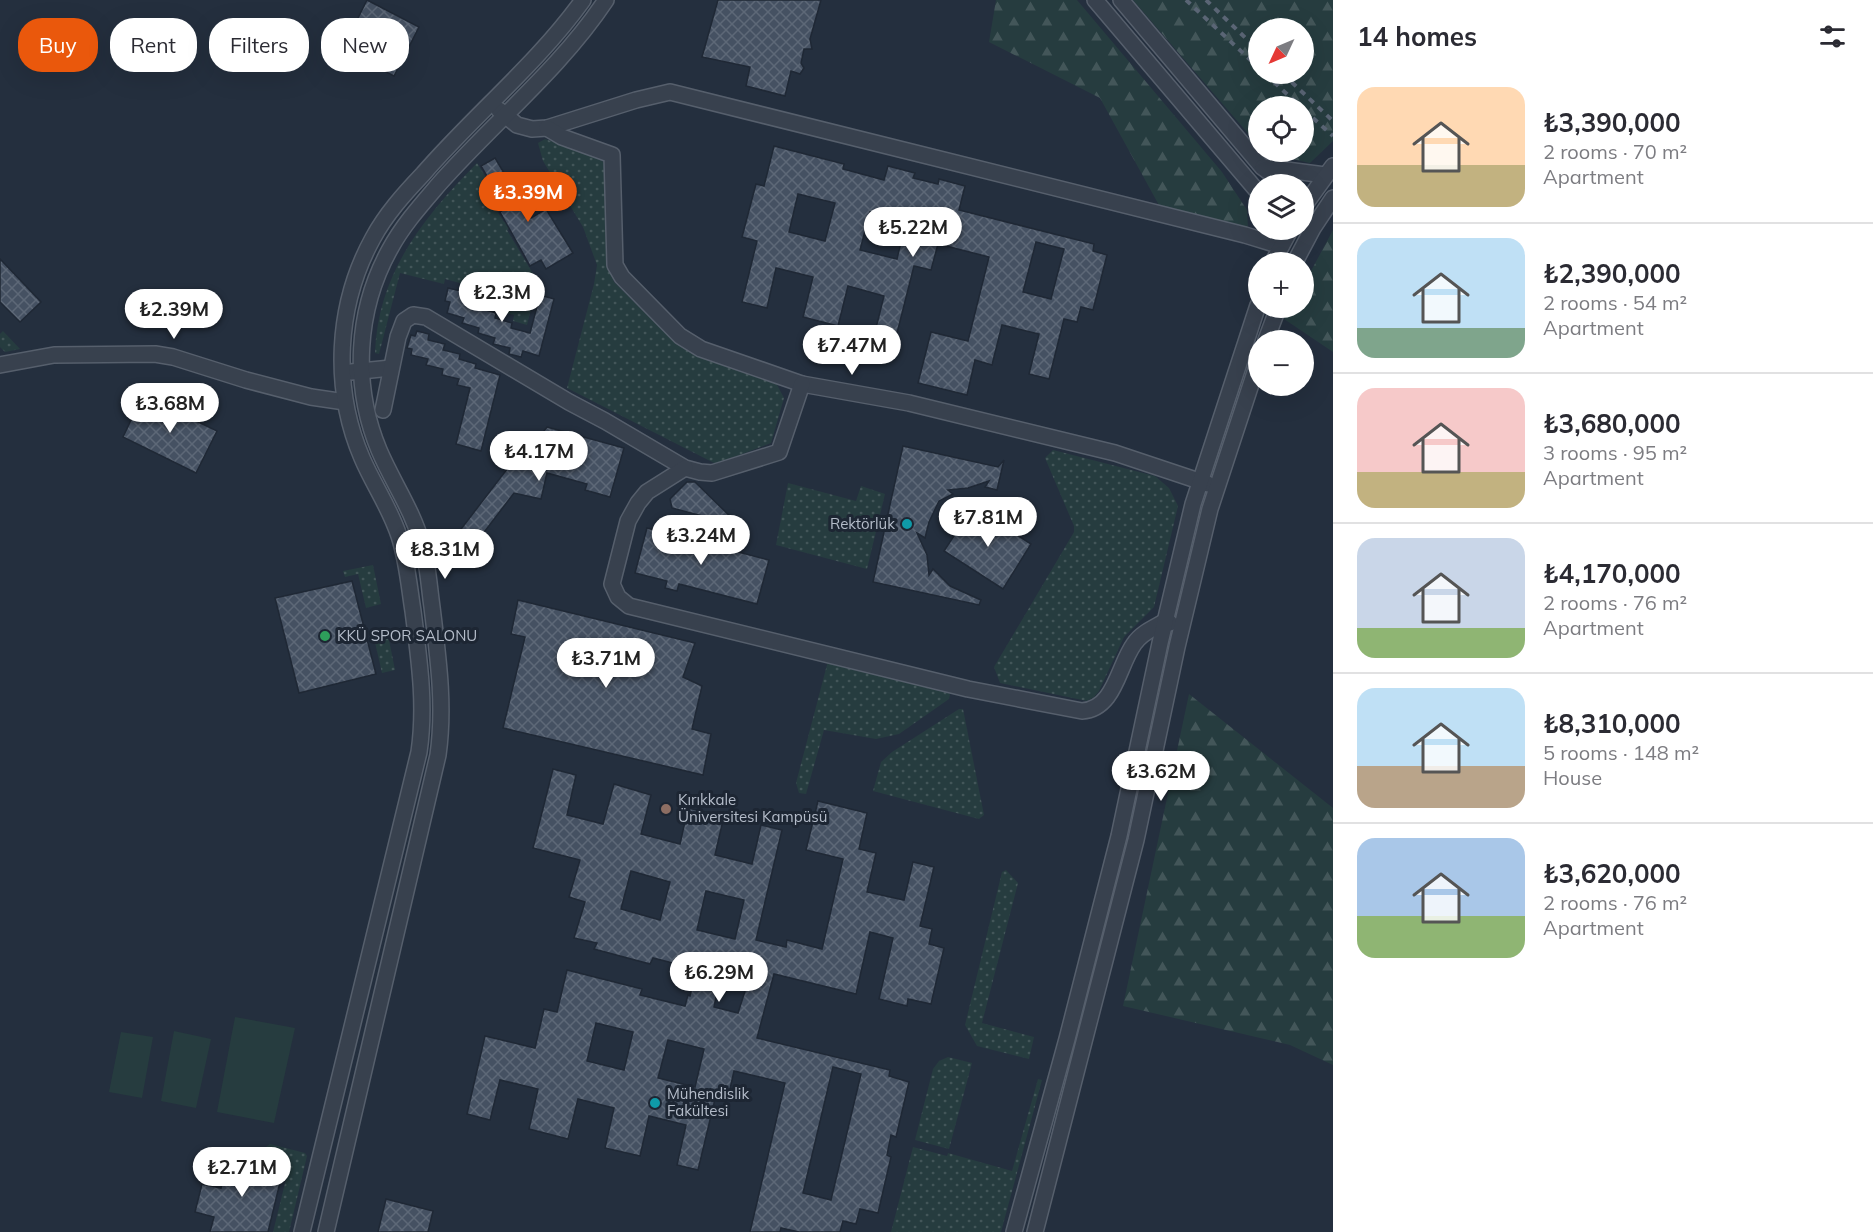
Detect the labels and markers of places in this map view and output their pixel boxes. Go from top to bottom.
pin: ₺3.39M [479,172,577,223]
pin: ₺5.22M [864,207,962,258]
pin: ₺2.3M [460,272,544,323]
pin: ₺2.39M [125,289,223,340]
pin: ₺7.47M [803,325,901,376]
pin: ₺3.68M [121,383,219,434]
pin: ₺4.17M [490,431,588,482]
pin: ₺7.81M [939,497,1037,548]
place label: Rektörlük [830,514,895,533]
pin: ₺3.24M [652,515,750,566]
marker: Rektörlük [900,517,914,531]
pin: ₺8.31M [396,529,494,580]
place label: KKÜ SPOR SALONU [337,626,477,645]
marker: KKÜ SPOR SALONU [318,629,332,643]
pin: ₺3.71M [557,638,655,689]
pin: ₺3.62M [1112,751,1210,802]
place label: Kırıkkale Üniversitesi Kampüsü [678,790,827,826]
marker: Kırıkkale Üniversitesi Kampüsü [659,802,673,816]
pin: ₺6.29M [670,952,768,1003]
place label: Mühendislik Fakültesi [667,1084,749,1120]
marker: Mühendislik Fakültesi [648,1096,662,1110]
pin: ₺2.71M [193,1147,291,1198]

